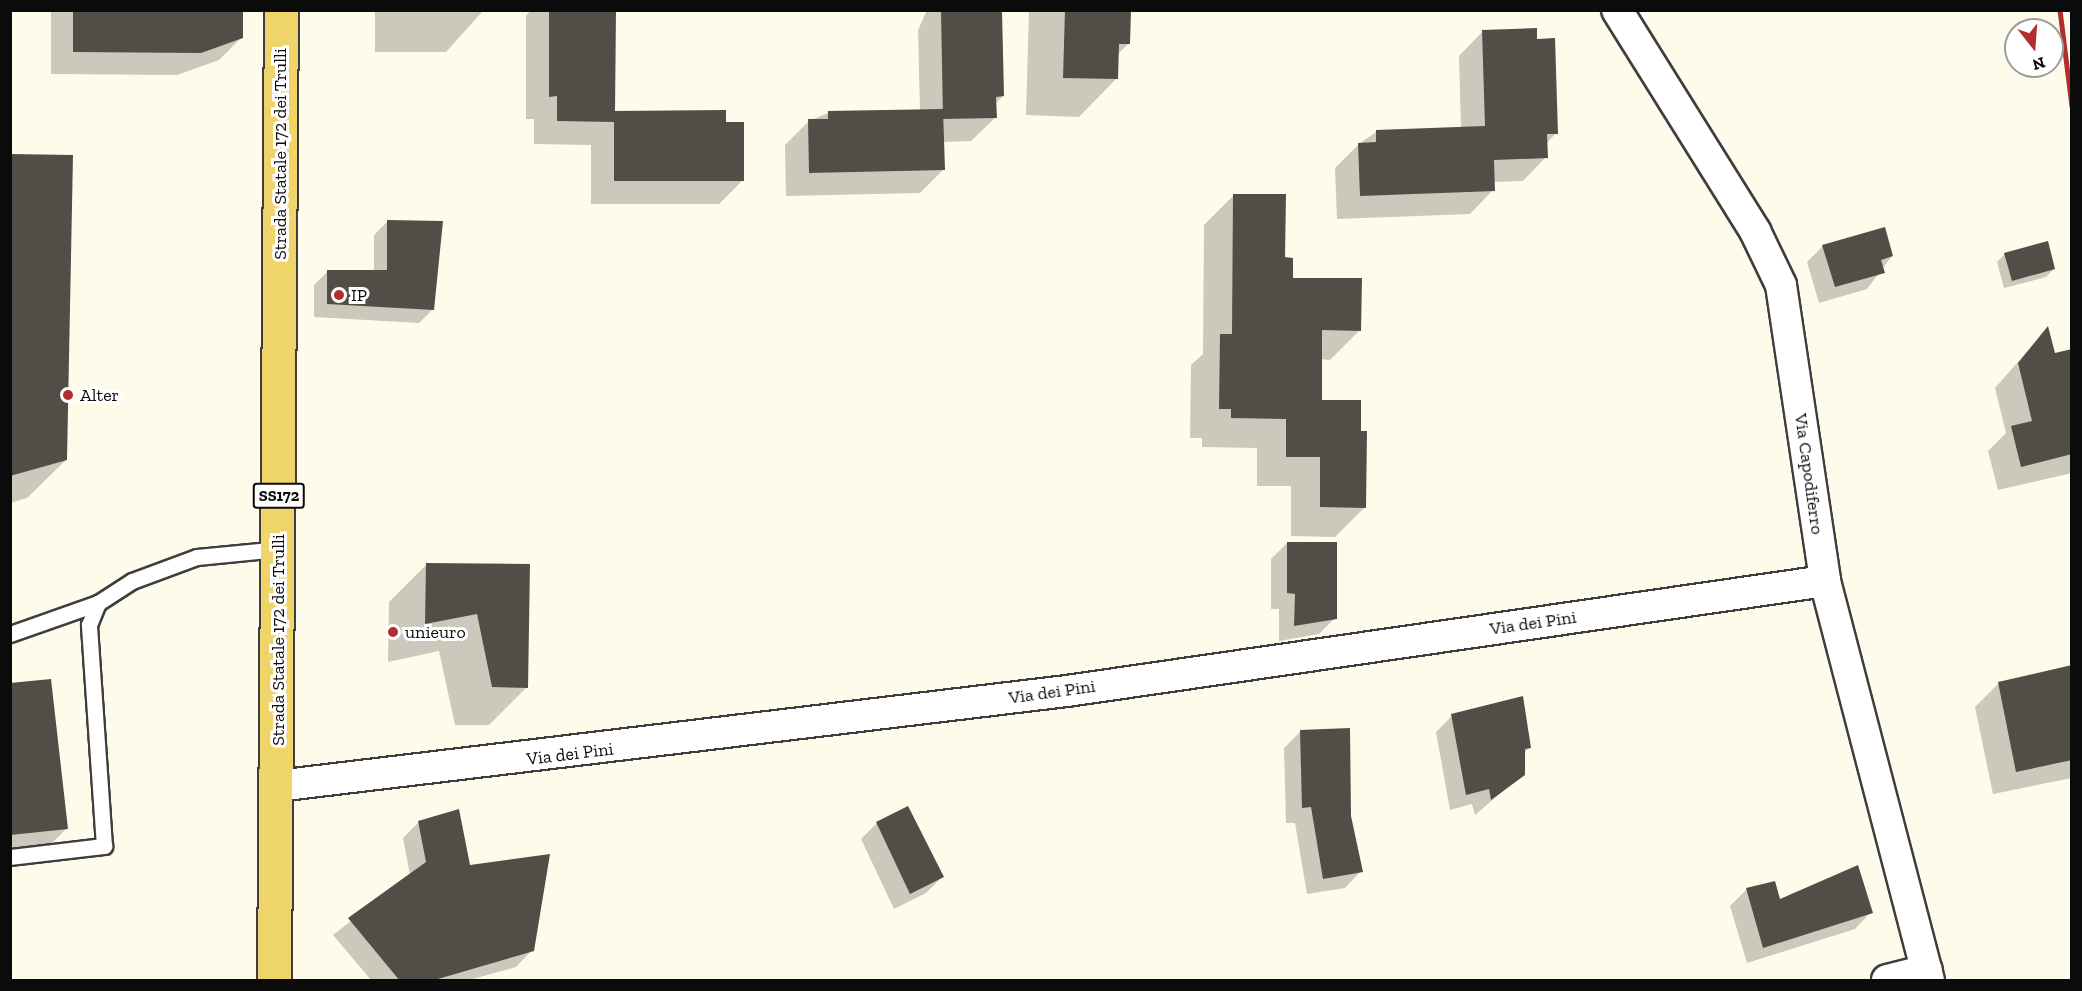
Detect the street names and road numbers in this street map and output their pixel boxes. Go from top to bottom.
street label: Strada Statale 172 dei Trulli [269,48,291,260]
street label: Via Capodiferro [1790,412,1828,536]
road number: SS172 [252,483,306,509]
street label: Strada Statale 172 dei Trulli [267,534,289,746]
street label: Via dei Pini [1488,606,1578,640]
street label: Via dei Pini [1007,675,1097,709]
street label: Via dei Pini [525,738,615,770]

